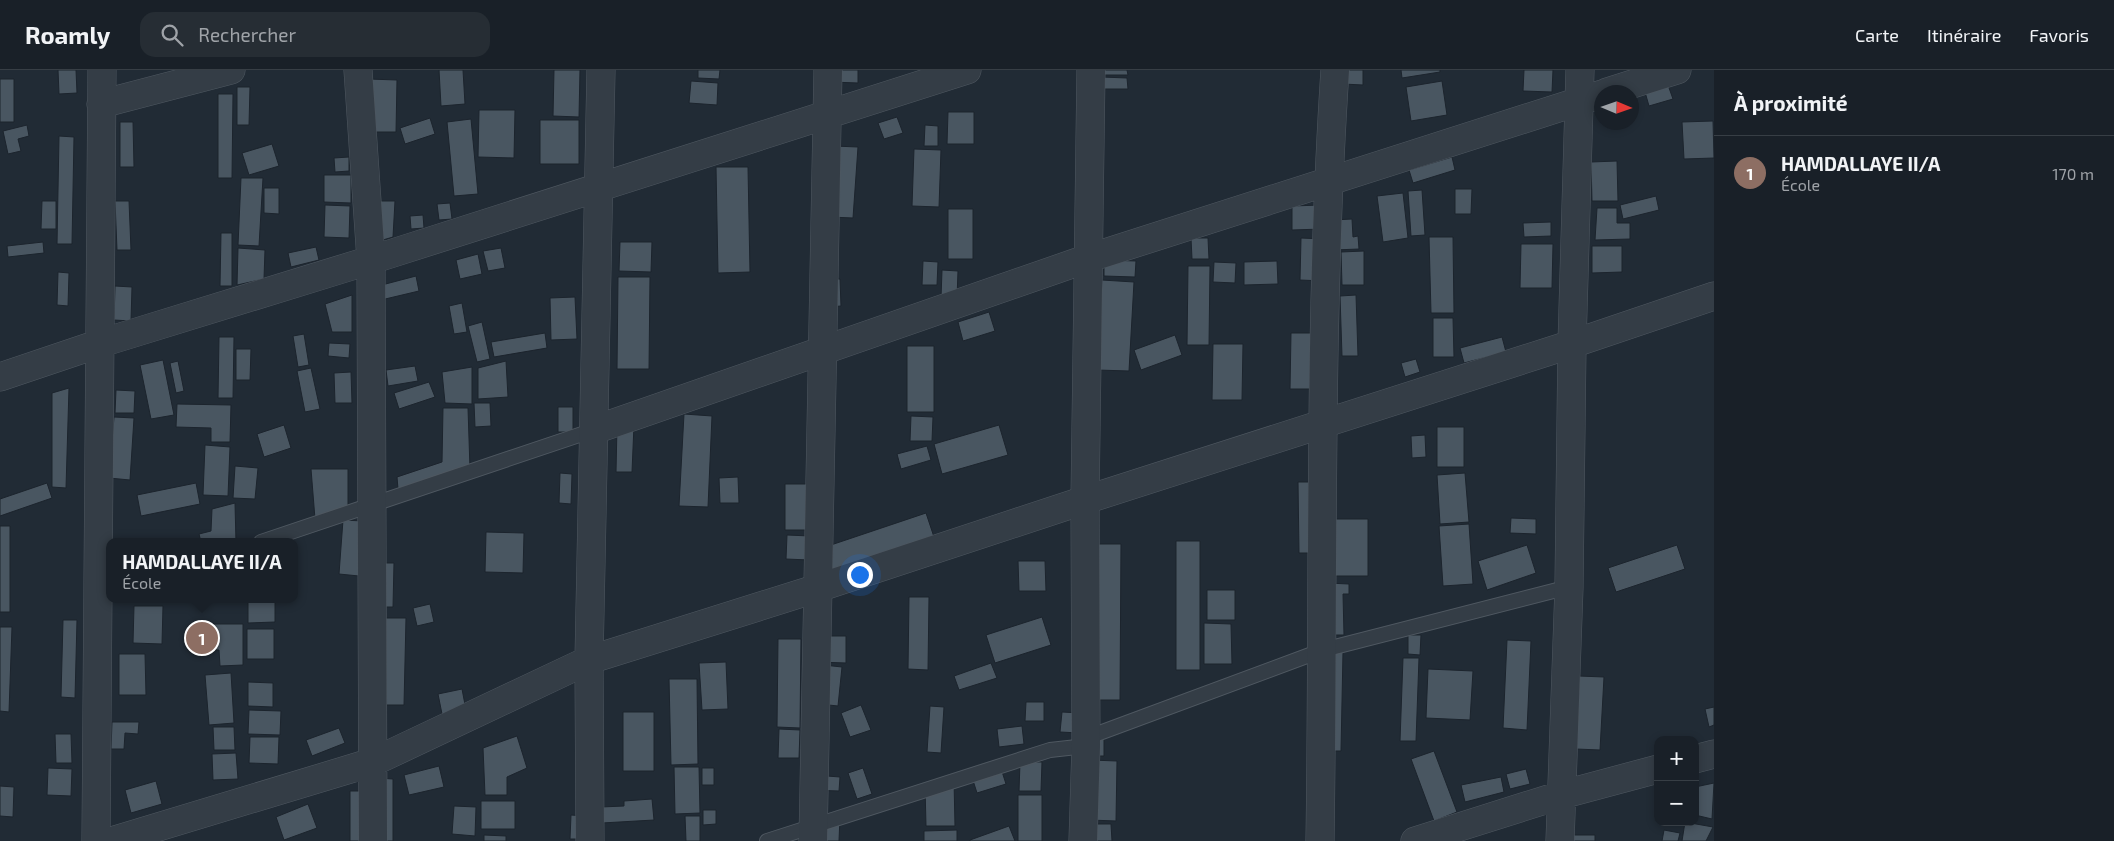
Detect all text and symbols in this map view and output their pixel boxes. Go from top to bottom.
search box [140,12,490,57]
text: Roamly [25,20,110,49]
icon: search [158,21,186,49]
text: Rechercher [198,23,296,46]
text: Carte [1855,24,1899,46]
text: Itinéraire [1927,24,2001,46]
text: Favoris [2029,24,2089,46]
north arrow [1594,85,1639,130]
text: À proximité [1734,90,1848,115]
text: HAMDALLAYE II/A [1781,152,1940,175]
text: 1 [1747,164,1753,183]
text: 170 m [2052,164,2094,183]
text: École [1781,175,1820,194]
popup [106,538,298,603]
text: HAMDALLAYE II/A [122,550,282,573]
your location [847,562,873,588]
text: École [122,573,161,592]
pin: 1 [186,619,218,657]
map controls [1654,736,1699,826]
button: + [1654,736,1699,781]
button: − [1654,781,1699,826]

